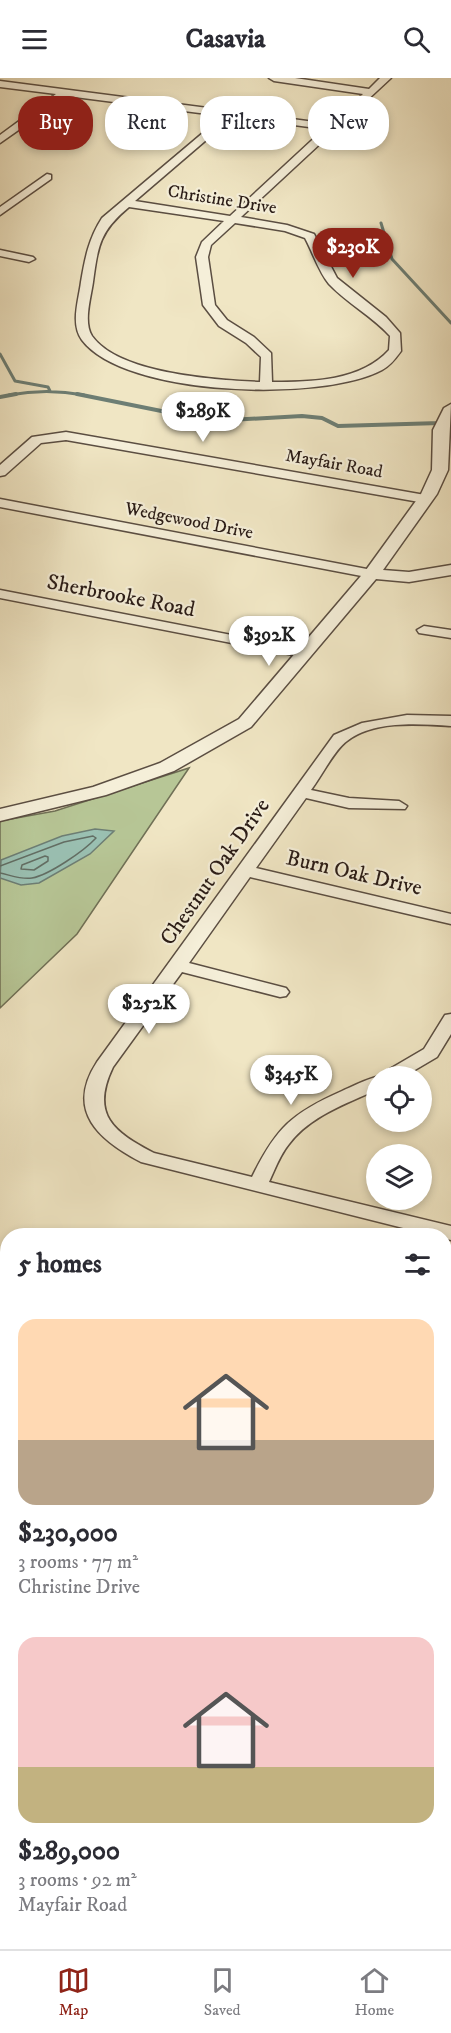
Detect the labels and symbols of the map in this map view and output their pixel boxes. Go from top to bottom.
street label: Christine Drive [166,181,278,219]
pin: $230K [311,228,395,279]
pin: $289K [161,392,245,443]
street label: Mayfair Road [284,445,384,483]
street label: Wedgewood Drive [122,498,255,544]
street label: Sherbrooke Road [45,568,197,624]
pin: $392K [227,616,311,667]
street label: Chestnut Oak Drive [154,793,276,951]
street label: Burn Oak Drive [283,844,425,902]
pin: $252K [107,984,191,1035]
pin: $345K [249,1055,333,1106]

